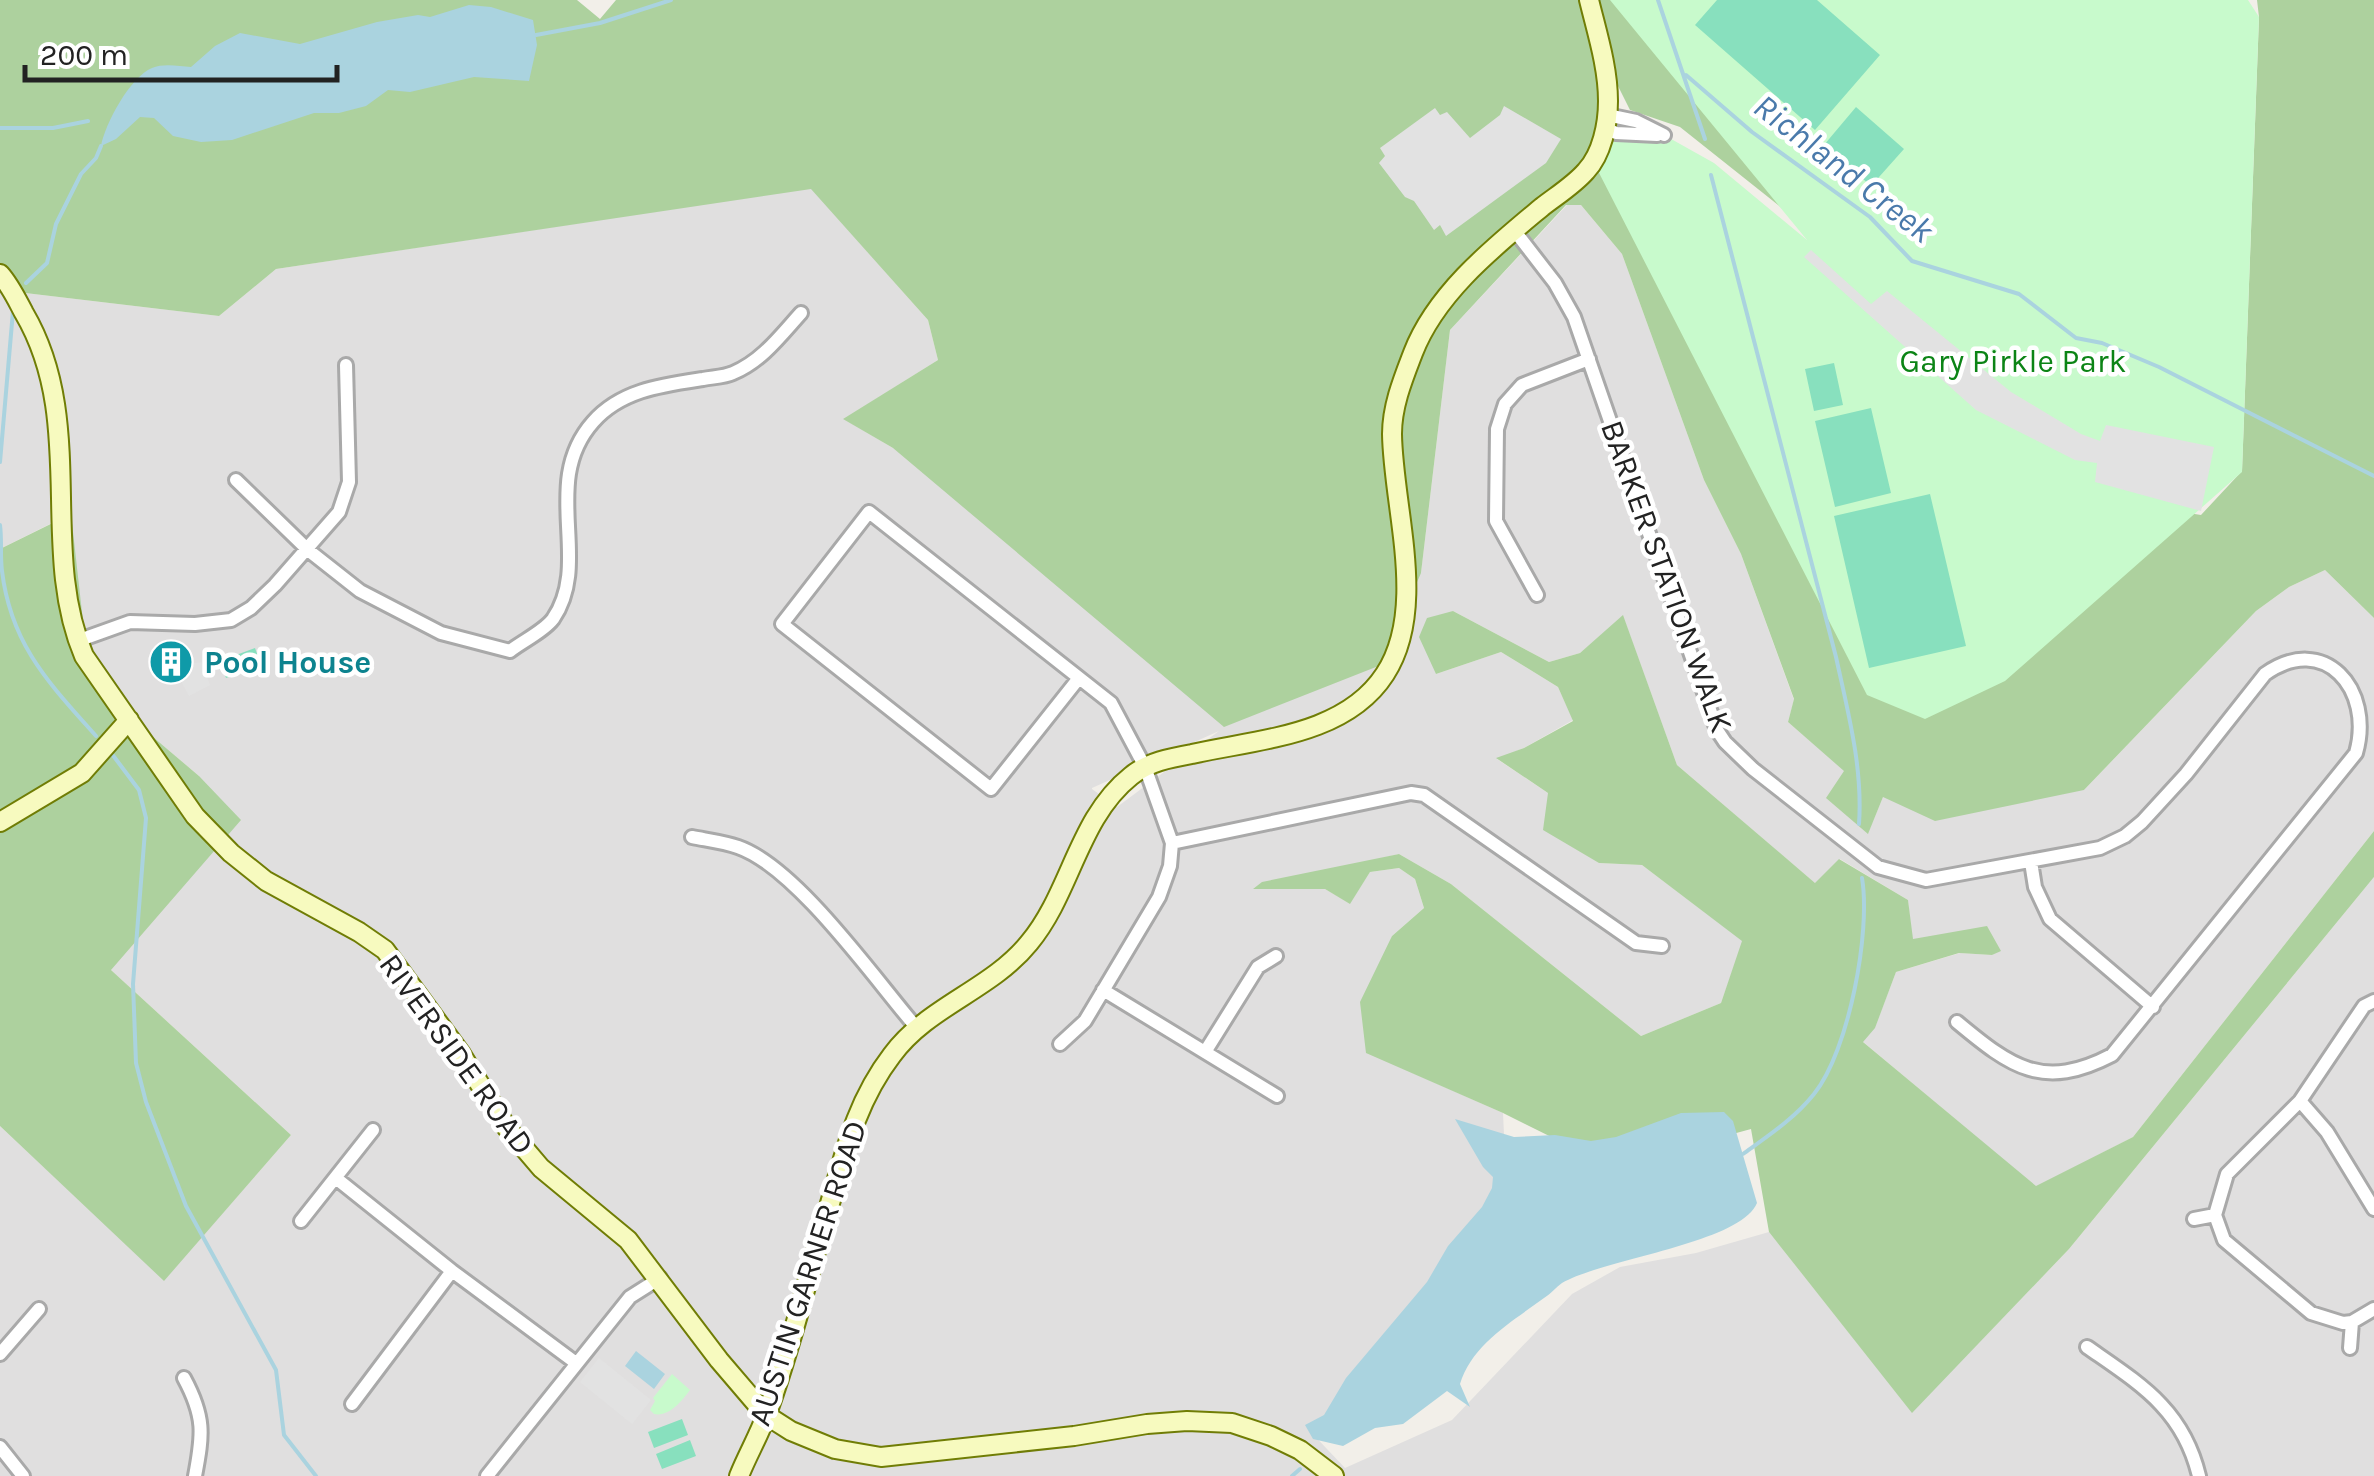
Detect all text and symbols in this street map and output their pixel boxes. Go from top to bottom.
scale bar [25,20,338,82]
text: 200 m [40,37,128,73]
water label: Richland Creek [1745,85,1942,252]
park label: Gary Pirkle Park [1899,343,2127,380]
street label: BARKER STATION WALK [1593,415,1740,737]
building icon: Pool House [148,639,194,685]
place label: Pool House [204,644,371,681]
street label: RIVERSIDE ROAD [371,947,542,1162]
street label: AUSTIN GARNER ROAD [741,1116,874,1430]

